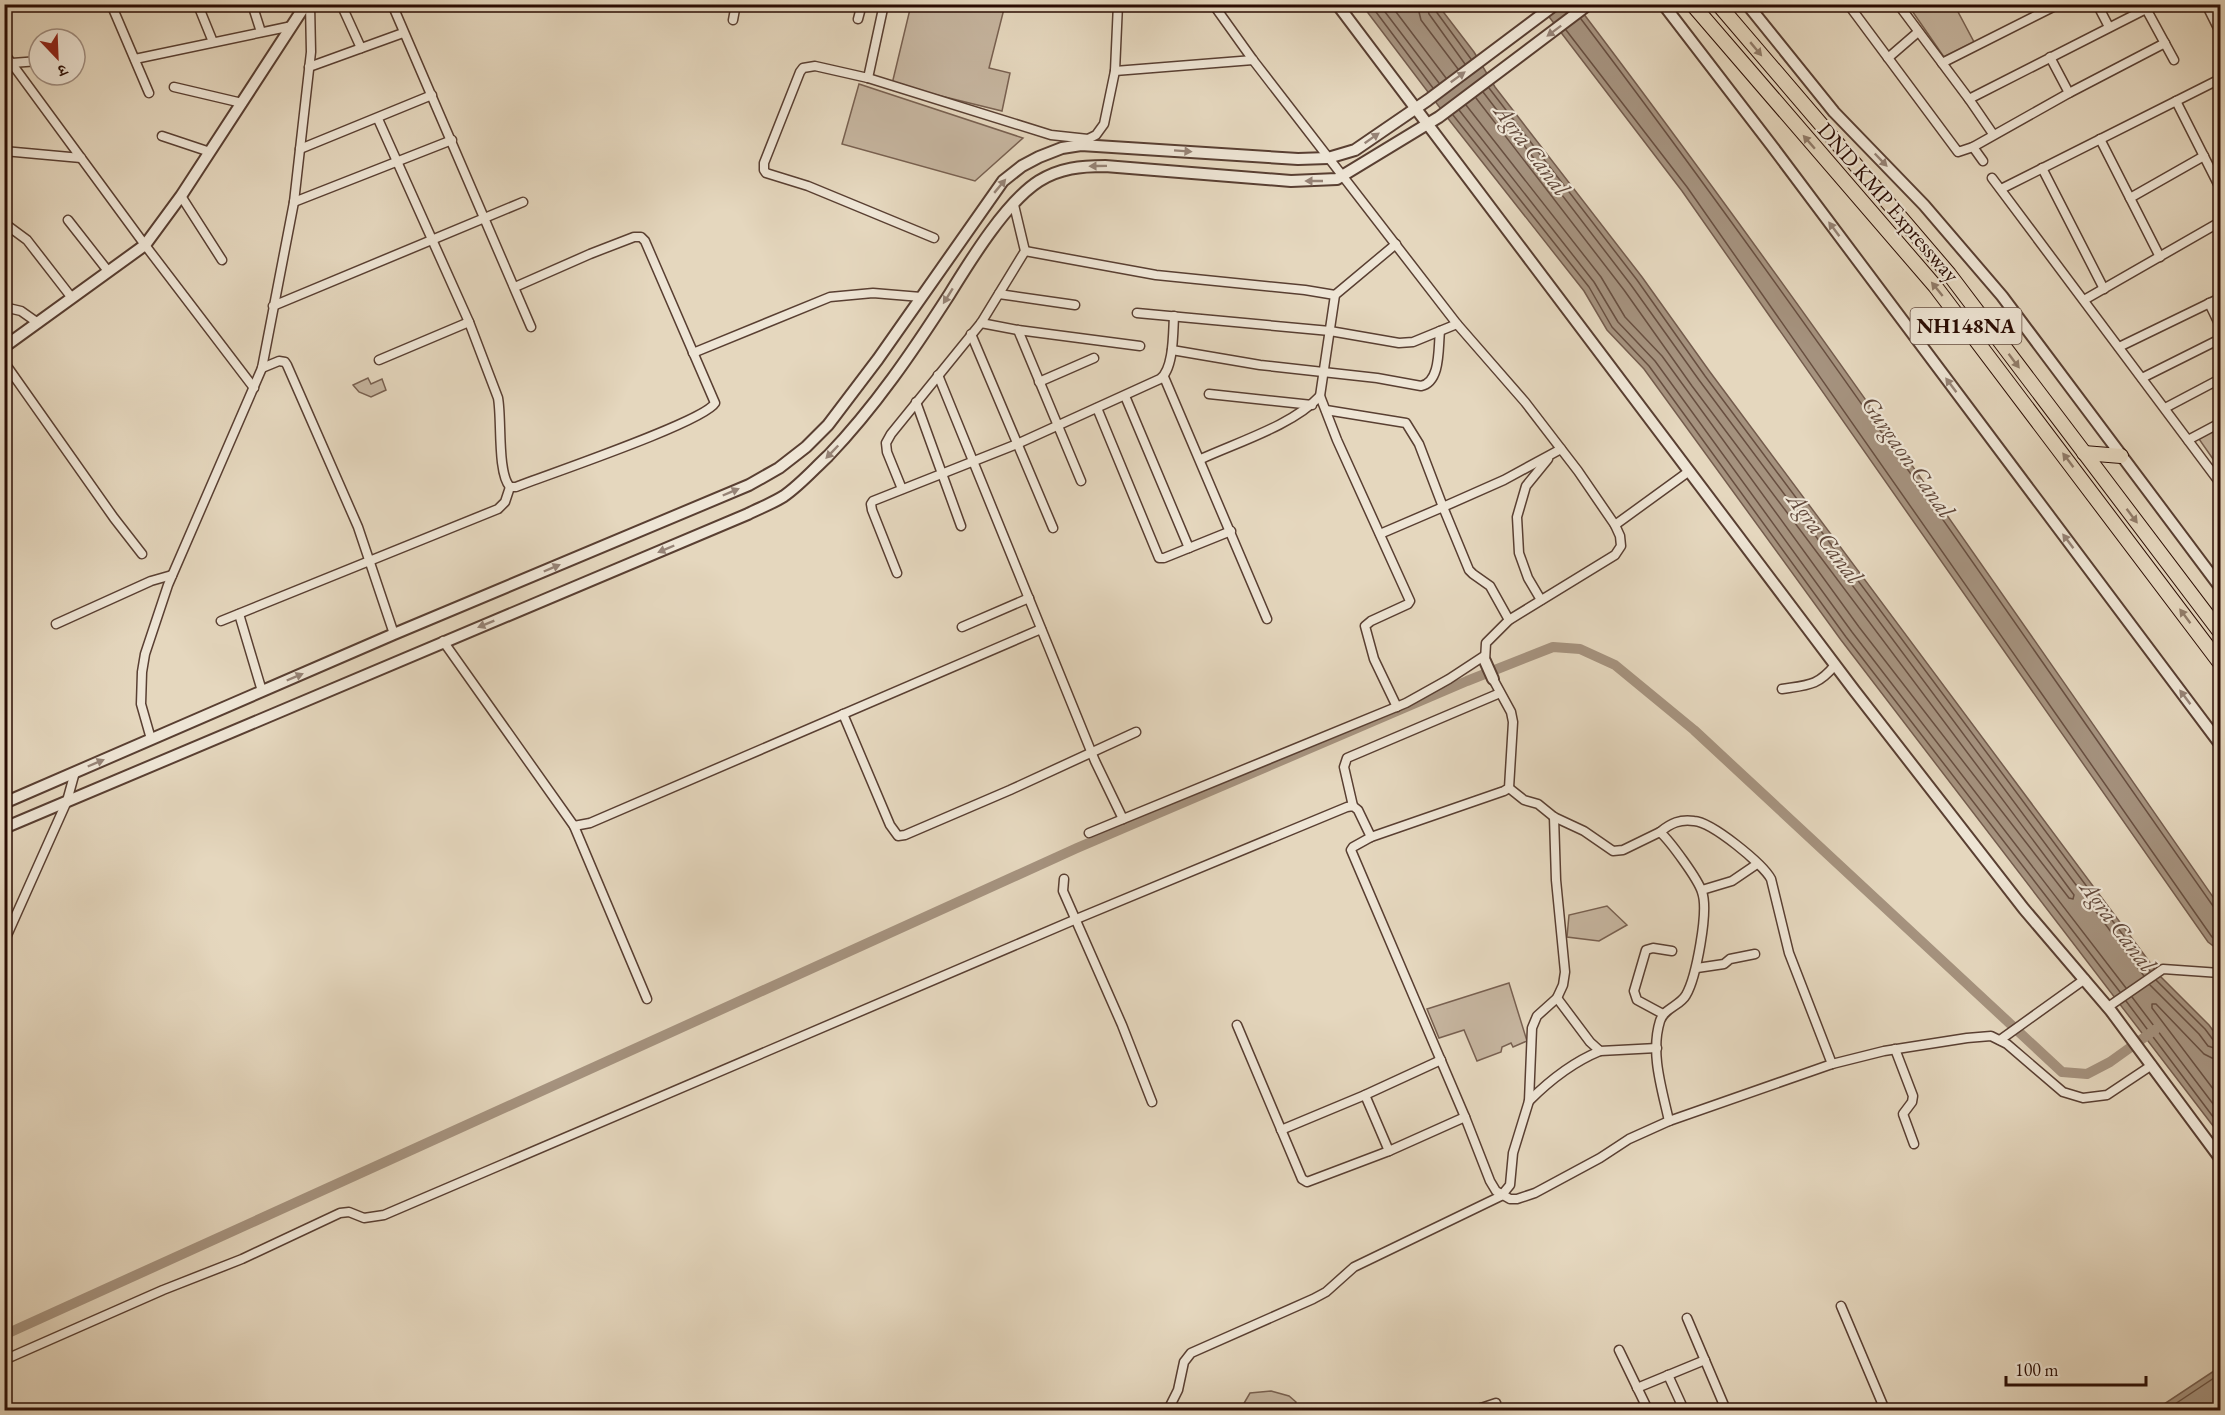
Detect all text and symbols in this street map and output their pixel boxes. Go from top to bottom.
one-way arrow [1546,25,1562,37]
north arrow [27,27,87,87]
one-way arrow [1749,41,1762,56]
text: उ [53,59,71,82]
one-way arrow [1450,71,1466,83]
water label: Agra Canal [1486,96,1578,203]
street label: DND KMP Expressway [1811,116,1966,289]
one-way arrow [1364,132,1380,144]
one-way arrow [1803,134,1816,150]
one-way arrow [1173,146,1192,155]
one-way arrow [1873,153,1887,167]
one-way arrow [1089,161,1108,171]
one-way arrow [1304,176,1323,186]
one-way arrow [993,179,1006,194]
one-way arrow [1828,222,1840,238]
one-way arrow [1931,282,1944,297]
one-way arrow [943,287,954,304]
road number: NH148NA [1910,308,2022,344]
one-way arrow [2008,353,2020,368]
one-way arrow [1945,378,1957,394]
water label: Gurgaon Canal [1855,389,1963,525]
one-way arrow [825,444,839,458]
one-way arrow [2063,453,2075,468]
water label: Agra Canal [1779,484,1871,591]
one-way arrow [723,487,741,497]
one-way arrow [2126,508,2139,524]
one-way arrow [2062,534,2074,550]
one-way arrow [656,544,674,554]
one-way arrow [543,563,561,573]
one-way arrow [2180,609,2192,624]
one-way arrow [476,619,494,629]
one-way arrow [286,672,304,682]
one-way arrow [2179,689,2192,705]
one-way arrow [88,758,105,767]
water label: Agra Canal [2072,872,2164,979]
scale bar [2006,1349,2146,1387]
text: 100 m [2015,1358,2059,1381]

